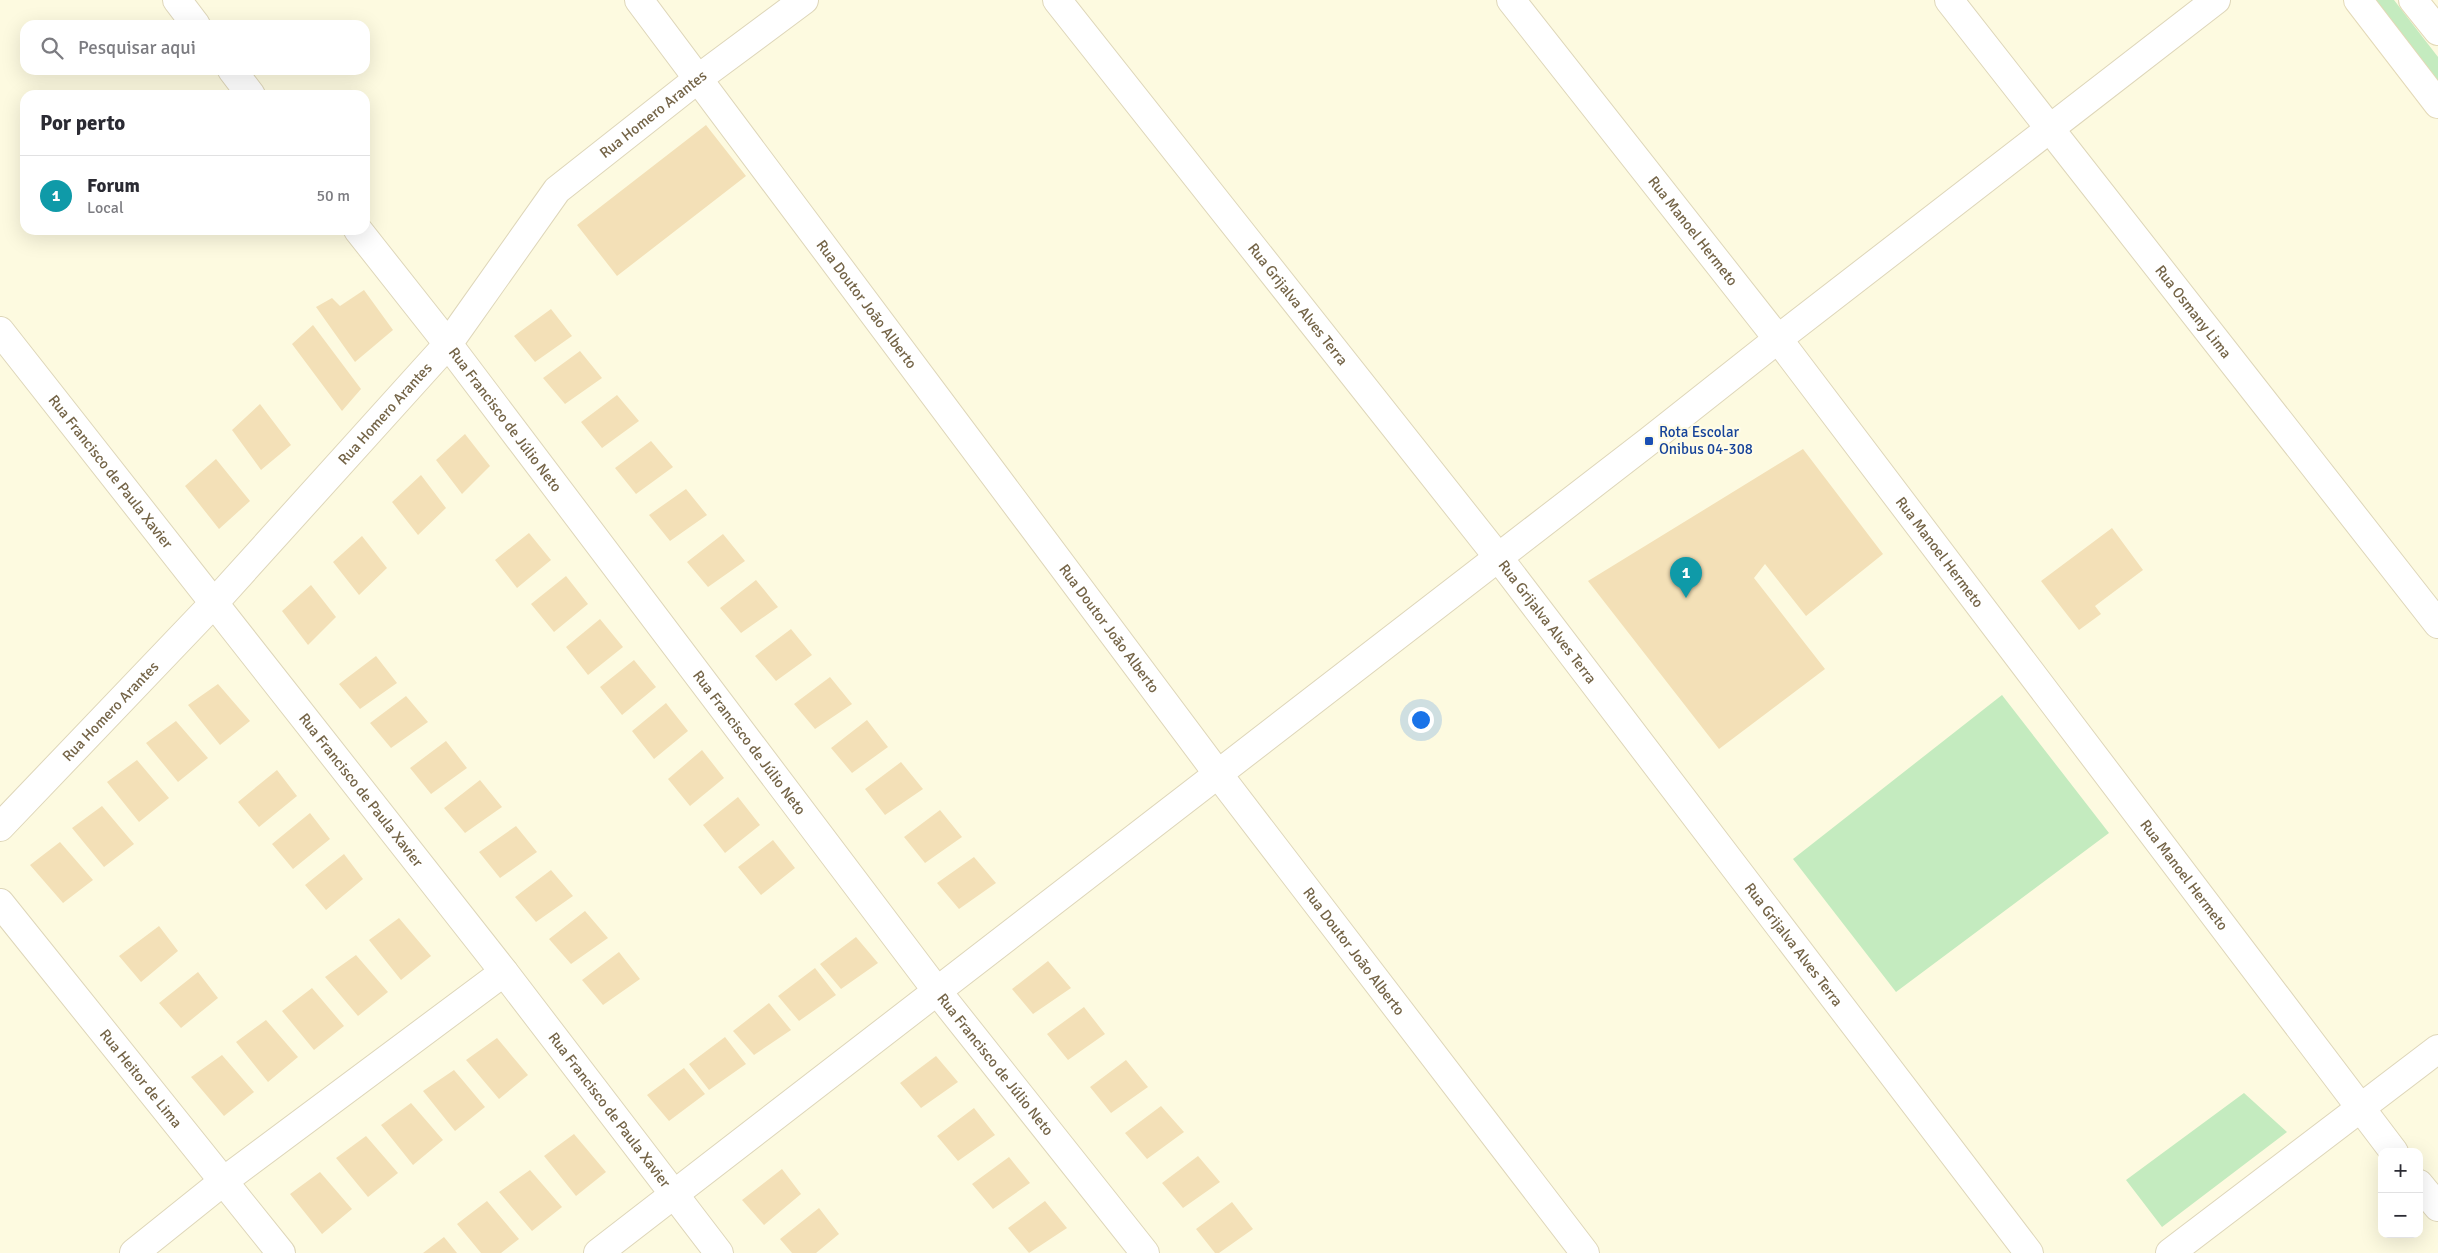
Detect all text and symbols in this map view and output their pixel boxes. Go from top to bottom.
search box [20,20,370,75]
icon: search [38,34,66,62]
text: Pesquisar aqui [78,36,196,60]
street label: Rua Homero Arantes [596,66,711,162]
text: Por perto [40,110,125,136]
street label: Rua Manoel Hermeto [1644,173,1742,289]
text: Forum [87,174,140,198]
text: 1 [52,186,60,206]
text: 50 m [316,186,350,206]
text: Local [87,198,124,218]
street label: Rua Doutor João Alberto [813,236,921,372]
street label: Rua Grijalva Alves Terra [1244,240,1352,369]
street label: Rua Osmany Lima [2151,262,2235,362]
street label: Rua Francisco de Júlio Neto [445,344,566,496]
street label: Rua Homero Arantes [334,359,436,468]
street label: Rua Francisco de Paula Xavier [45,391,177,553]
place label: Rota Escolar Onibus 04-308 [1659,423,1753,458]
marker: Rota Escolar Onibus 04-308 [1643,435,1655,447]
street label: Rua Manoel Hermeto [1892,493,1987,611]
street label: Rua Grijalva Alves Terra [1495,556,1600,687]
pin: 1 [1670,557,1702,598]
street label: Rua Doutor João Alberto [1055,561,1163,697]
street label: Rua Homero Arantes [59,657,163,765]
street label: Rua Francisco de Júlio Neto [689,667,810,819]
your location [1408,707,1434,733]
street label: Rua Francisco de Paula Xavier [295,710,427,871]
street label: Rua Manoel Hermeto [2136,816,2232,934]
street label: Rua Grijalva Alves Terra [1741,879,1847,1010]
street label: Rua Doutor João Alberto [1299,884,1409,1019]
street label: Rua Francisco de Júlio Neto [933,990,1057,1139]
street label: Rua Heitor de Lima [96,1026,186,1131]
street label: Rua Francisco de Paula Xavier [544,1029,675,1191]
map controls [2378,1148,2423,1238]
button: + [2378,1148,2423,1193]
button: − [2378,1193,2423,1238]

